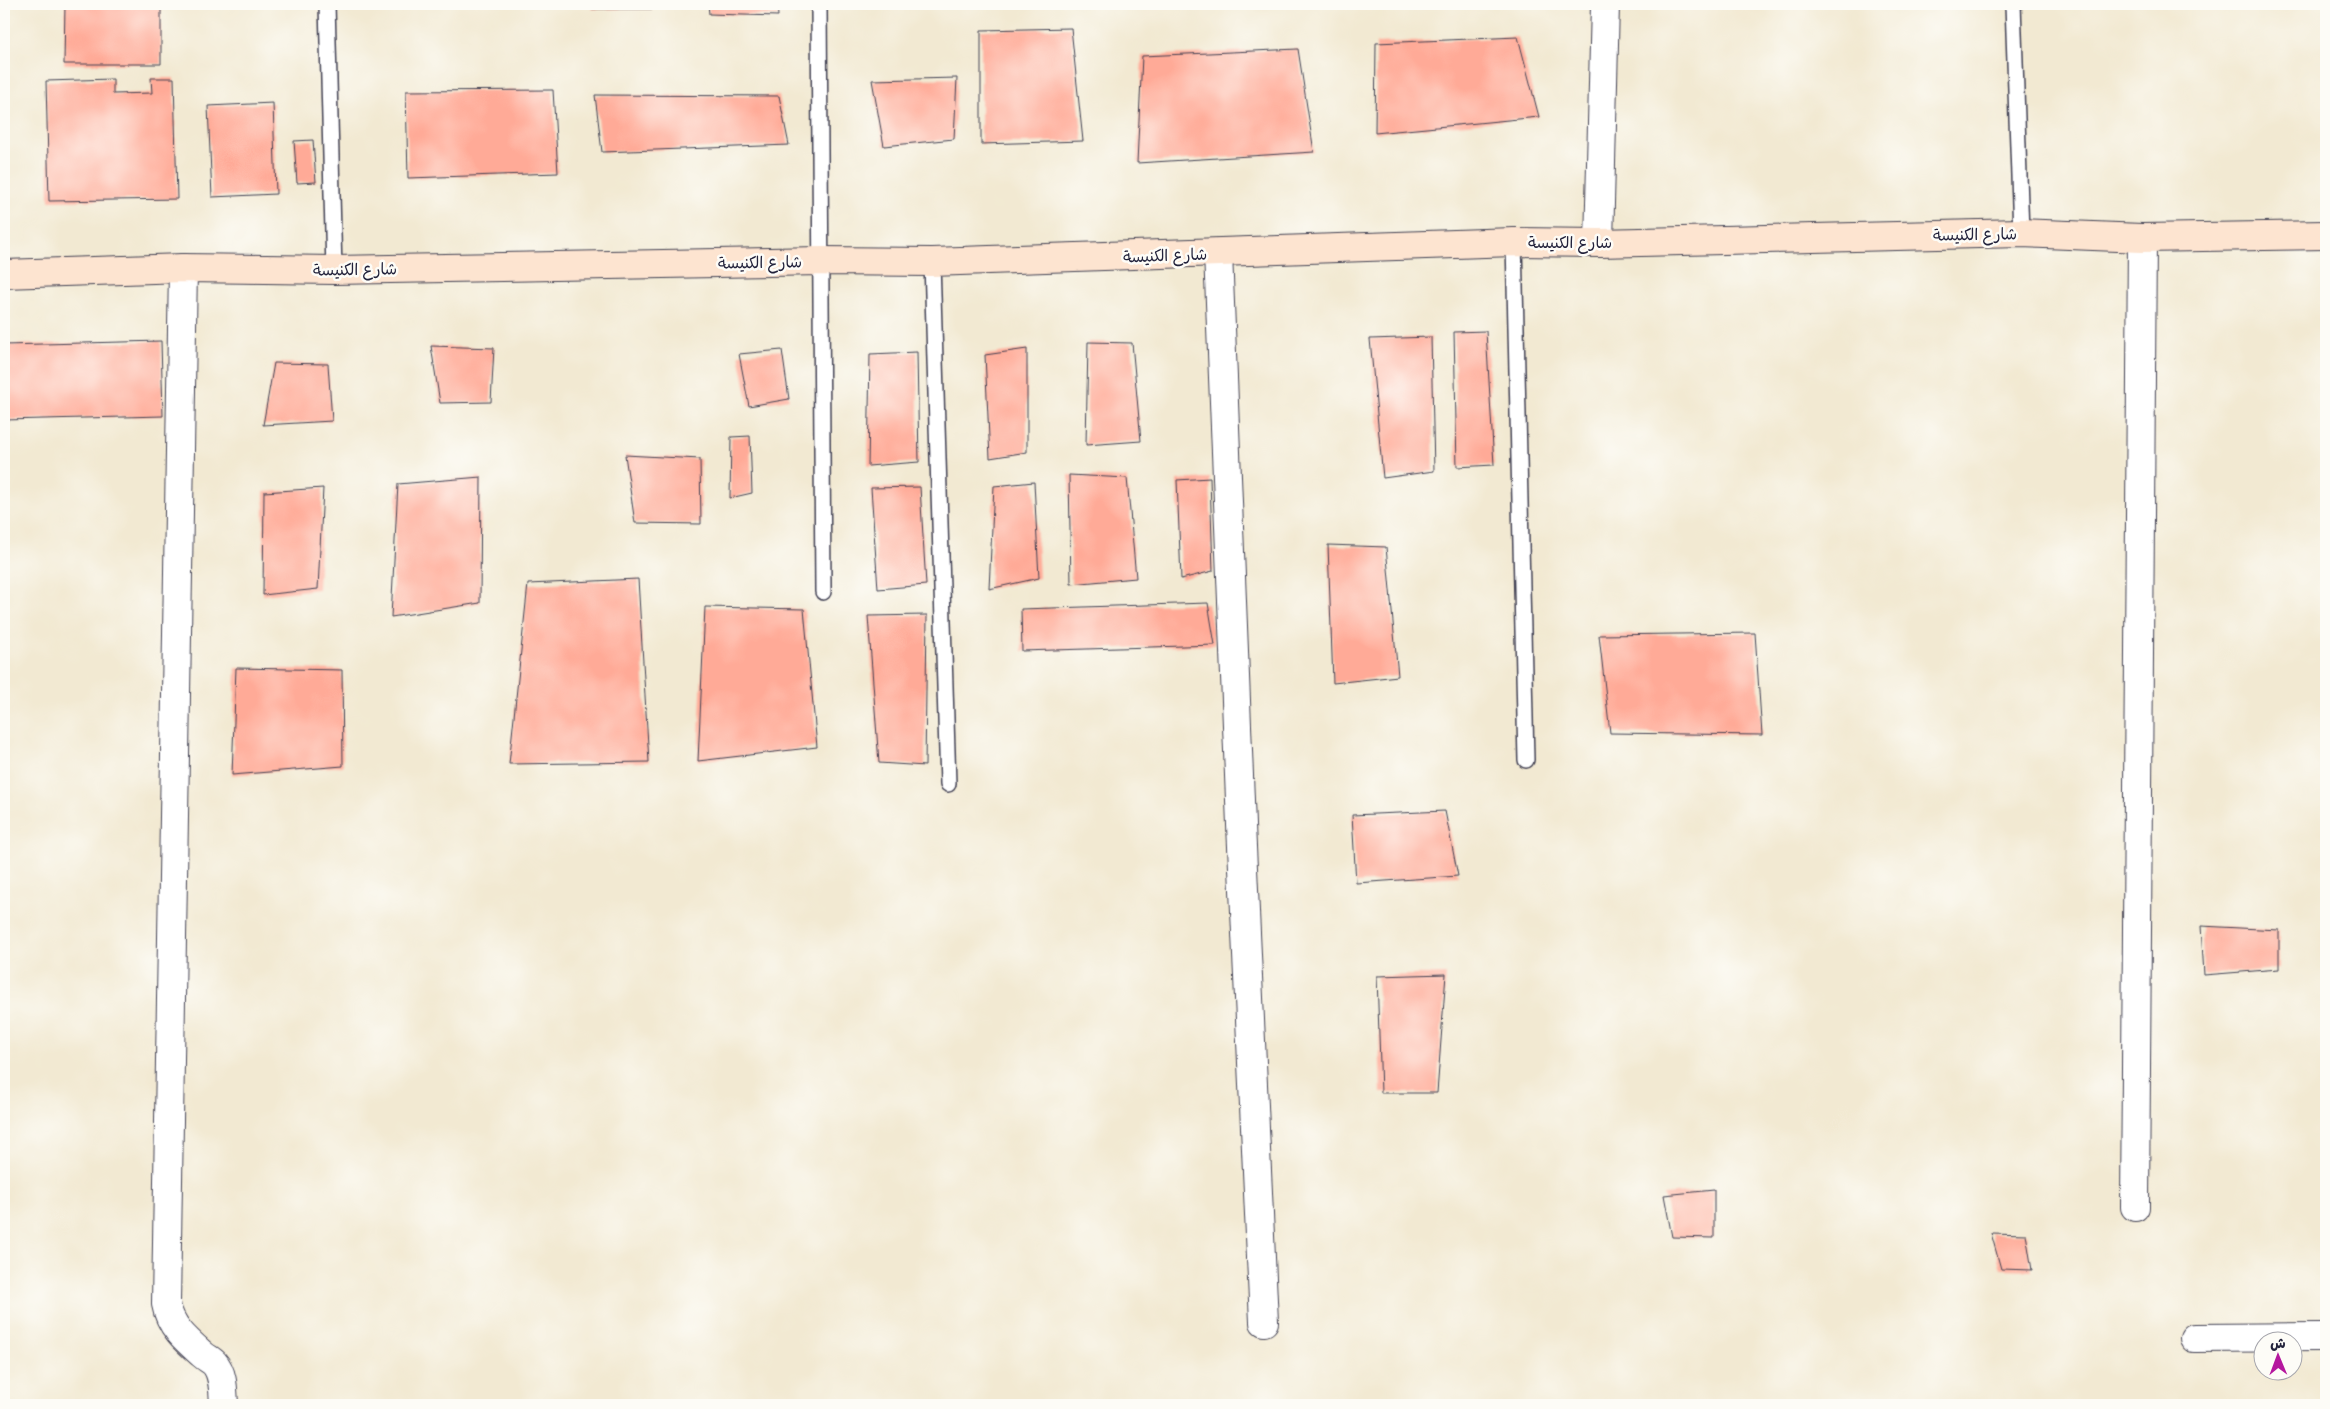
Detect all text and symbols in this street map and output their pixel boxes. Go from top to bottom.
street label: شارع الكنيسة [1933,219,2017,250]
street label: شارع الكنيسة [1528,228,1612,257]
street label: شارع الكنيسة [1122,240,1208,271]
street label: شارع الكنيسة [718,247,802,278]
street label: شارع الكنيسة [313,254,397,285]
text: ش [2270,1331,2286,1356]
north arrow [2252,1332,2302,1382]

